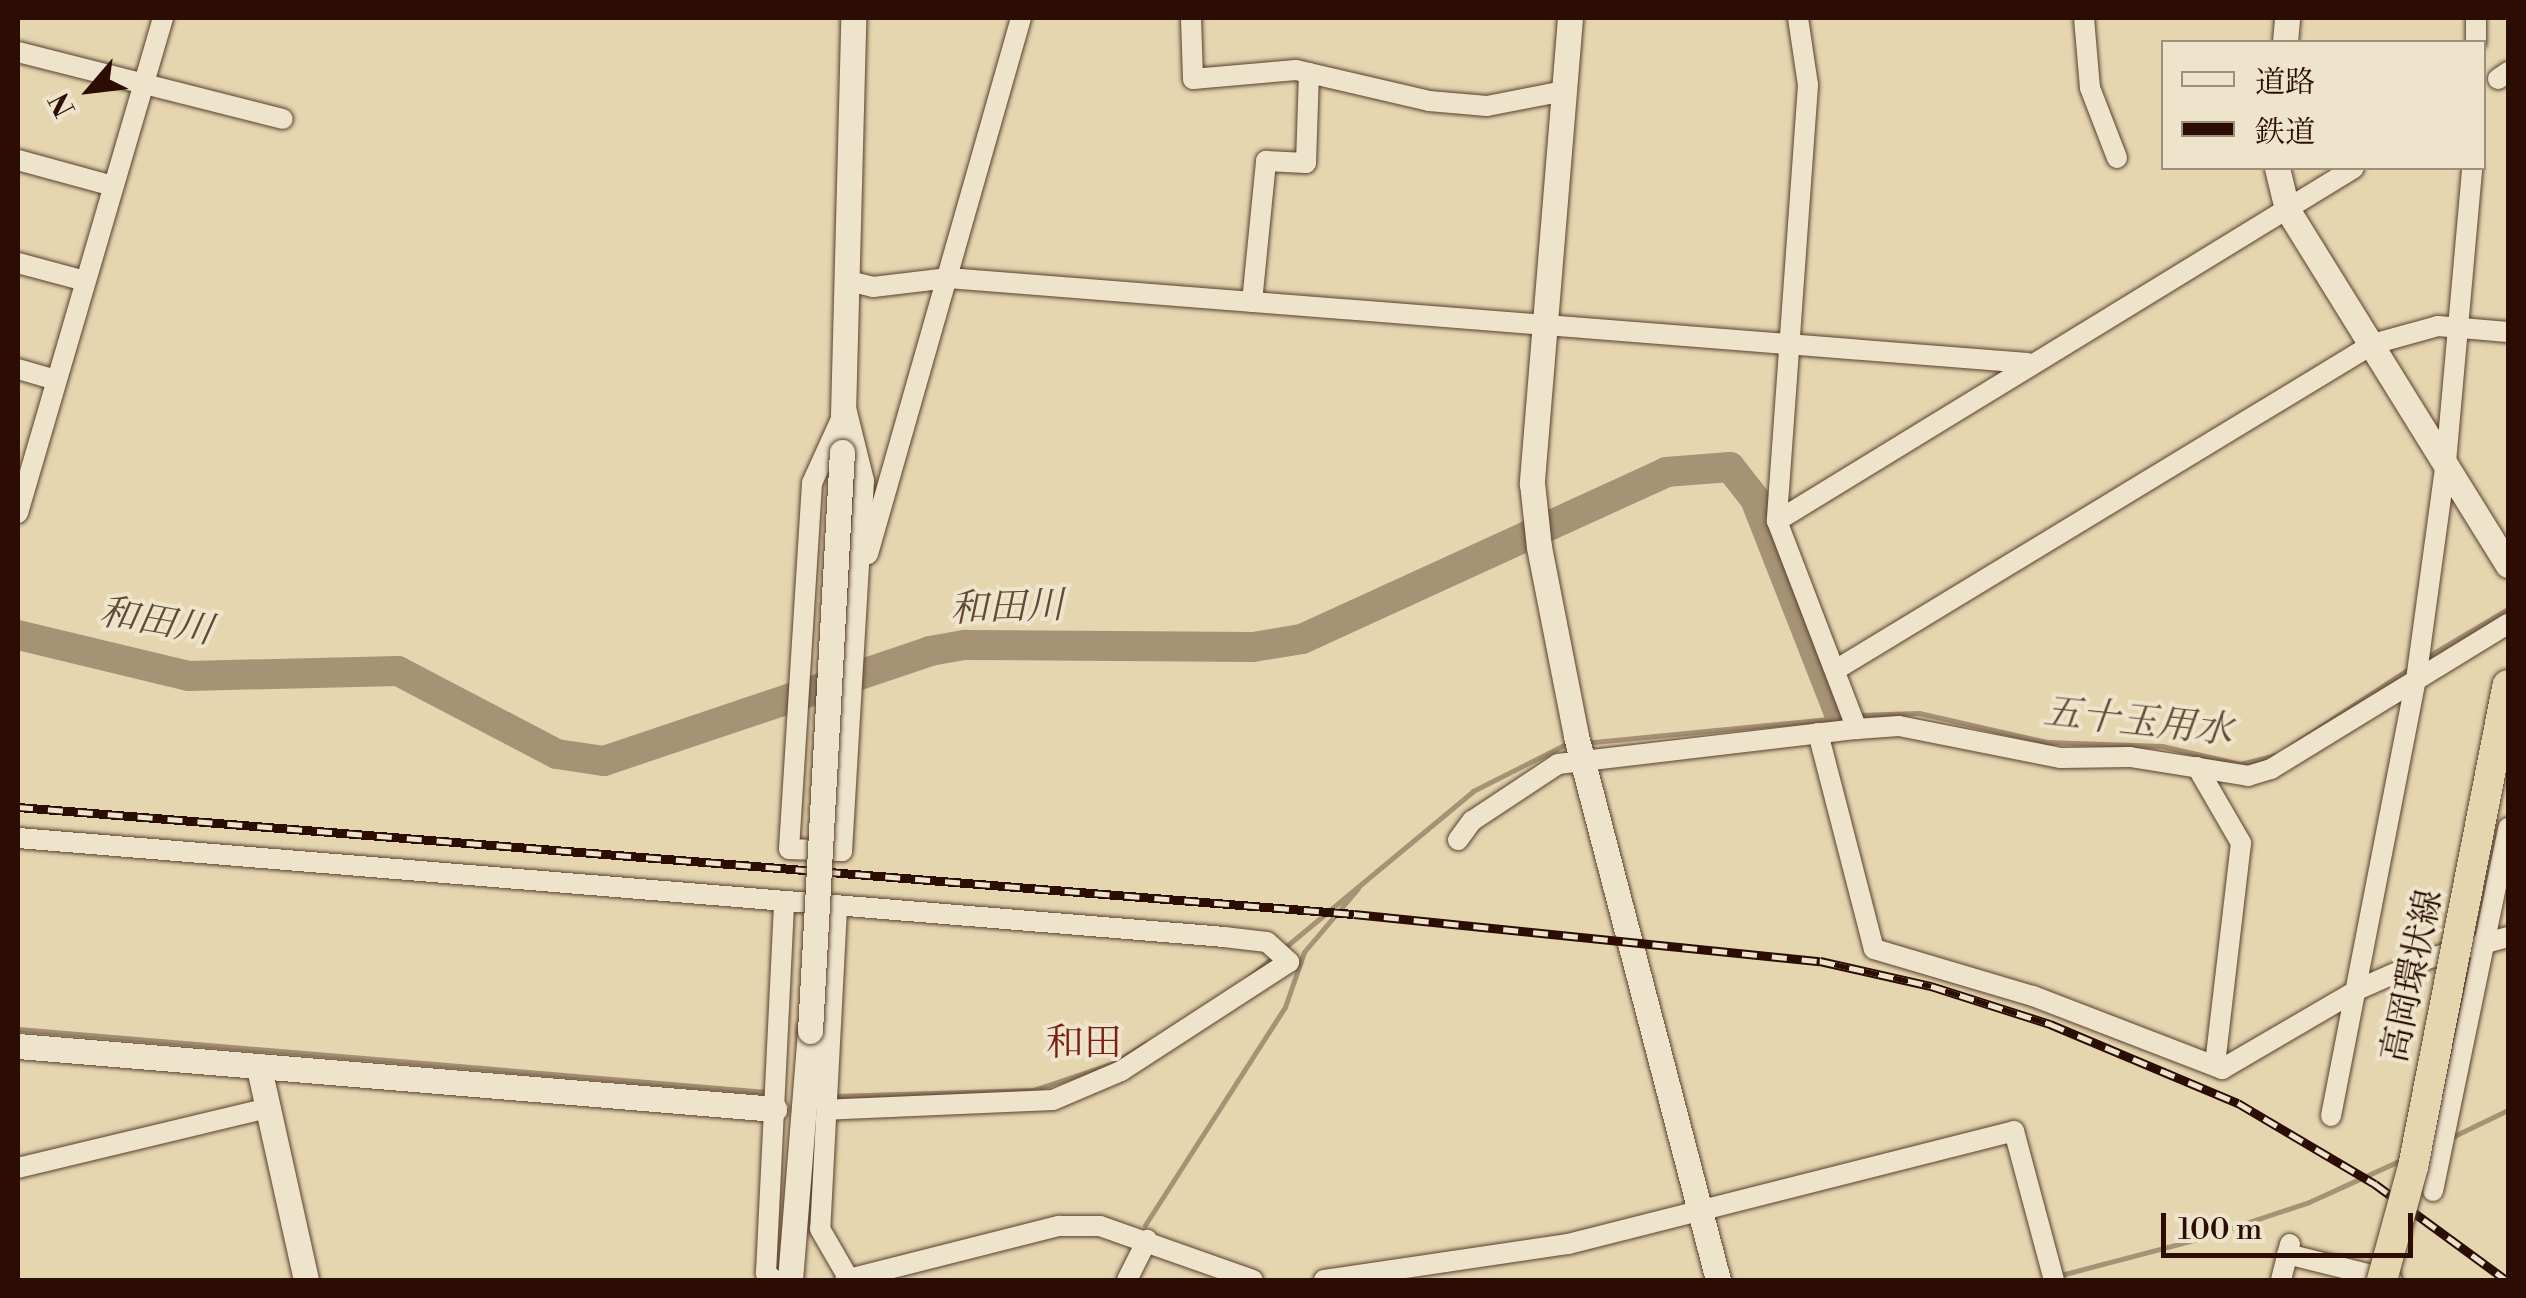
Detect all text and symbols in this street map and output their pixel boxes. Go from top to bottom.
north arrow [40,40,140,140]
legend [2161,40,2486,170]
text: 道路 [2255,64,2315,102]
text: N [42,86,84,122]
text: 鉄道 [2255,114,2315,152]
water label: 和田川 [949,583,1065,633]
water label: 和田川 [96,590,216,654]
water label: 五十玉用水 [2041,689,2235,755]
street label: 高岡環状線 [2374,886,2452,1066]
district label: 和田 [1046,1021,1122,1067]
scale bar [2166,1193,2418,1255]
text: 100 m [2178,1211,2262,1249]

